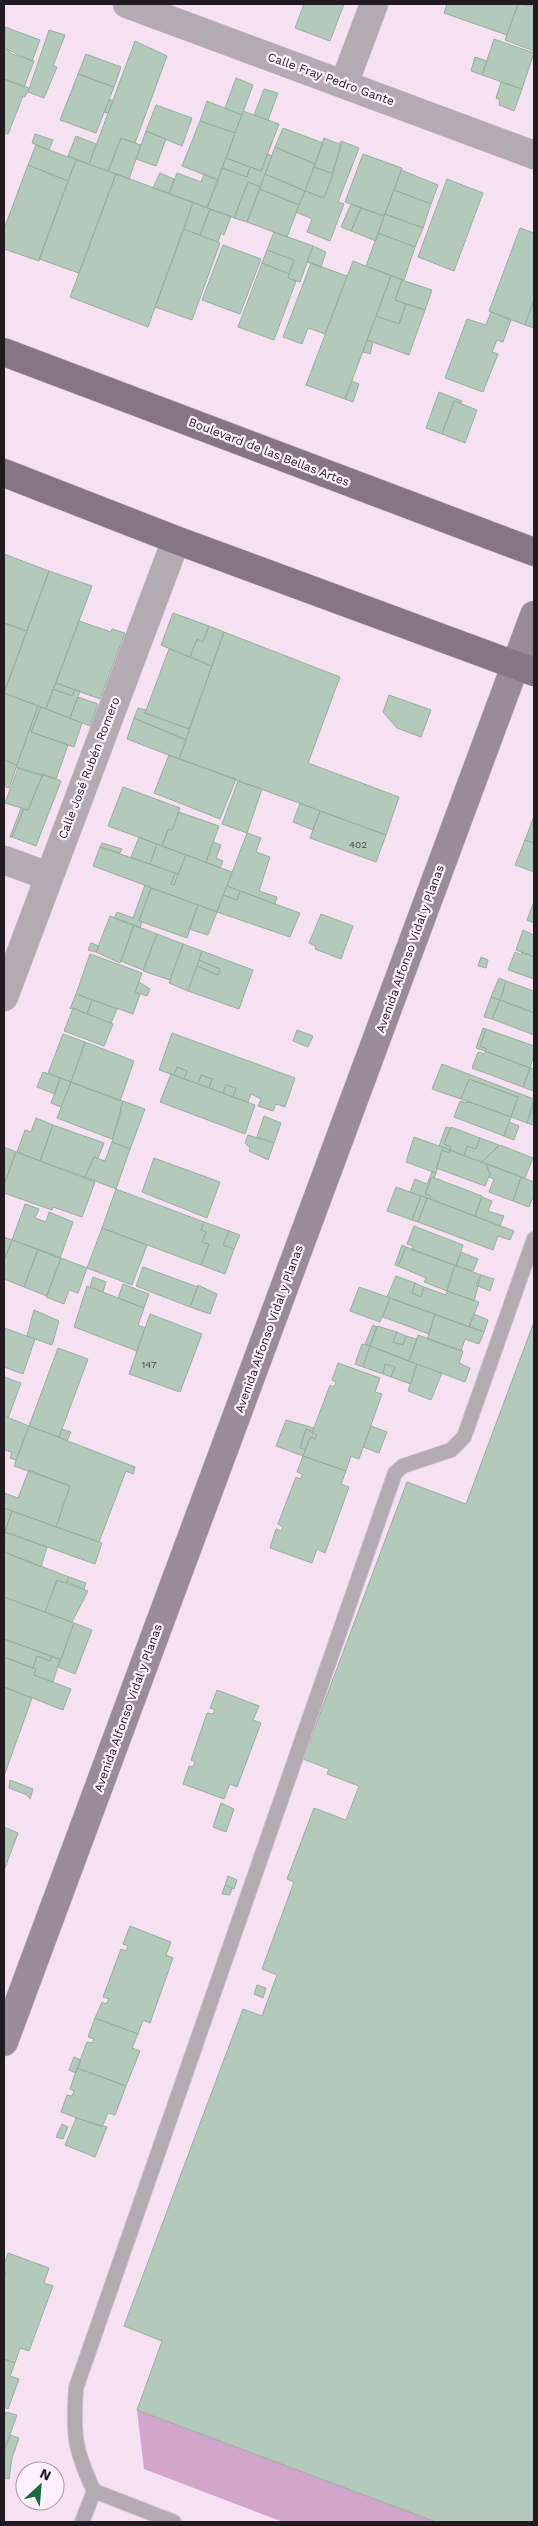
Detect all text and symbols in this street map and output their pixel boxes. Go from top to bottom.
street label: Calle Fray Pedro Gante [266,50,396,108]
street label: Boulevard de las Bellas Artes [187,415,351,489]
street label: Calle José Rubén Romero [55,695,123,841]
house number: 402 [349,839,367,850]
street label: Avenida Alfonso Vidal y Planas [373,863,447,1035]
street label: Avenida Alfonso Vidal y Planas [232,1243,306,1415]
house number: 147 [141,1359,157,1370]
street label: Avenida Alfonso Vidal y Planas [91,1622,165,1794]
north arrow [15,2461,65,2511]
text: N [38,2465,54,2484]

